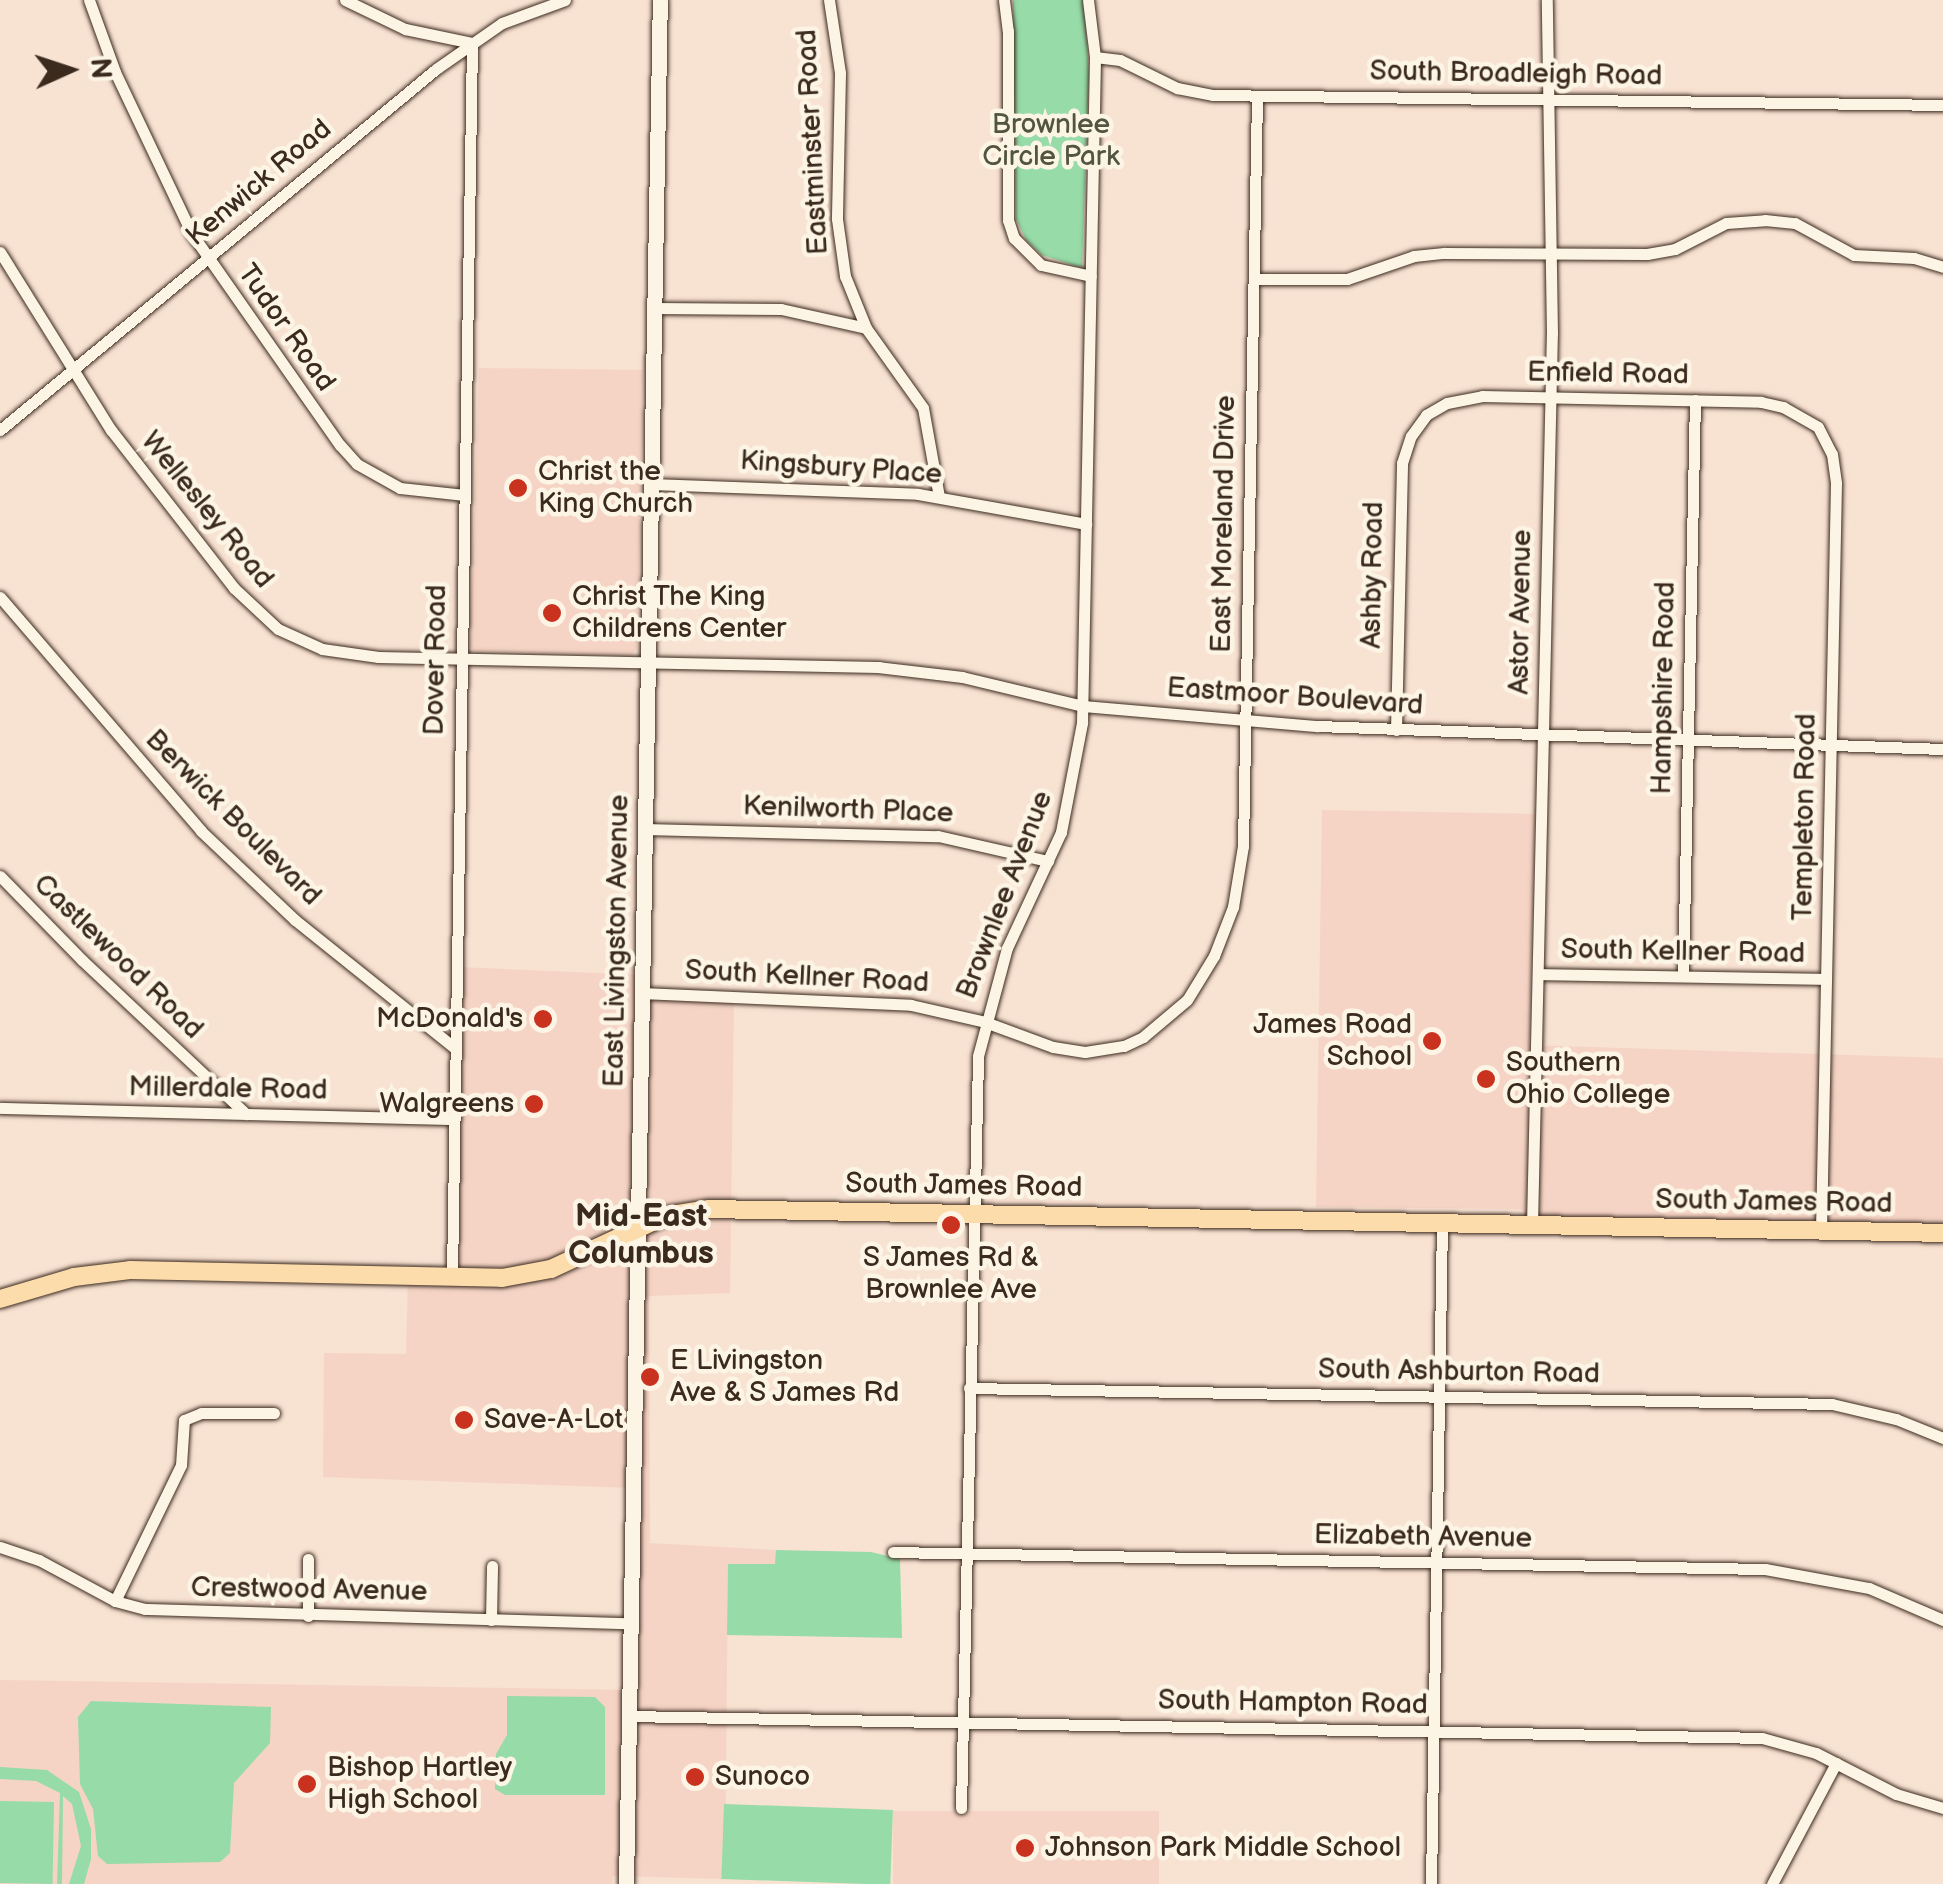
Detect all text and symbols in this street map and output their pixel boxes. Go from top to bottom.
north arrow [20,20,120,120]
street label: Eastminster Road [790,28,836,256]
street label: South Broadleigh Road [1370,55,1662,93]
text: N [83,57,117,80]
park label: Brownlee Circle Park [982,108,1120,174]
street label: Kenwick Road [180,113,338,253]
street label: Tudor Road [230,258,342,398]
street label: Enfield Road [1527,356,1689,392]
street label: East Moreland Drive [1205,395,1243,653]
street label: Wellesley Road [133,424,281,596]
street label: Kingsbury Place [738,444,944,492]
place label: Christ the King Church [538,455,693,521]
marker: Christ the King Church [507,477,529,499]
street label: Ashby Road [1355,500,1391,650]
street label: Astor Avenue [1503,529,1539,695]
place label: Christ The King Childrens Center [572,580,786,646]
street label: Hampshire Road [1645,581,1683,795]
street label: Dover Road [418,584,454,736]
marker: Christ The King Childrens Center [541,602,563,624]
street label: Eastmoor Boulevard [1166,671,1424,723]
street label: Templeton Road [1786,713,1824,921]
street label: Berwick Boulevard [138,723,328,913]
street label: Brownlee Avenue [950,786,1060,1004]
street label: Kenilworth Place [742,790,954,830]
street label: East Livingston Avenue [598,794,636,1088]
street label: Castlewood Road [26,868,210,1046]
street label: South Kellner Road [1561,933,1805,971]
street label: South Kellner Road [684,954,930,1000]
place label: McDonald's [376,1002,523,1036]
marker: McDonald's [532,1008,554,1030]
place label: James Road School [1253,1008,1412,1074]
marker: James Road School [1421,1030,1443,1052]
place label: Southern Ohio College [1506,1046,1670,1112]
marker: Southern Ohio College [1475,1068,1497,1090]
street label: Millerdale Road [128,1070,328,1108]
place label: Walgreens [380,1087,514,1121]
marker: Walgreens [523,1093,545,1115]
street label: South James Road [844,1167,1084,1205]
street label: South James Road [1654,1183,1894,1221]
district label: Mid-East Columbus [568,1199,714,1274]
marker: S James Rd & Brownlee Ave [940,1214,962,1236]
place label: S James Rd & Brownlee Ave [862,1241,1040,1307]
place label: E Livingston Ave & S James Rd [670,1344,901,1410]
street label: South Ashburton Road [1318,1353,1600,1391]
marker: E Livingston Ave & S James Rd [639,1366,661,1388]
place label: Save-A-Lot [484,1403,623,1437]
marker: Save-A-Lot [453,1409,475,1431]
street label: Elizabeth Avenue [1314,1518,1532,1556]
street label: Crestwood Avenue [190,1571,428,1609]
street label: South Hampton Road [1158,1684,1428,1722]
place label: Bishop Hartley High School [327,1751,512,1817]
place label: Sunoco [715,1760,810,1794]
marker: Sunoco [684,1766,706,1788]
marker: Bishop Hartley High School [296,1773,318,1795]
place label: Johnson Park Middle School [1045,1831,1401,1865]
marker: Johnson Park Middle School [1014,1837,1036,1859]

